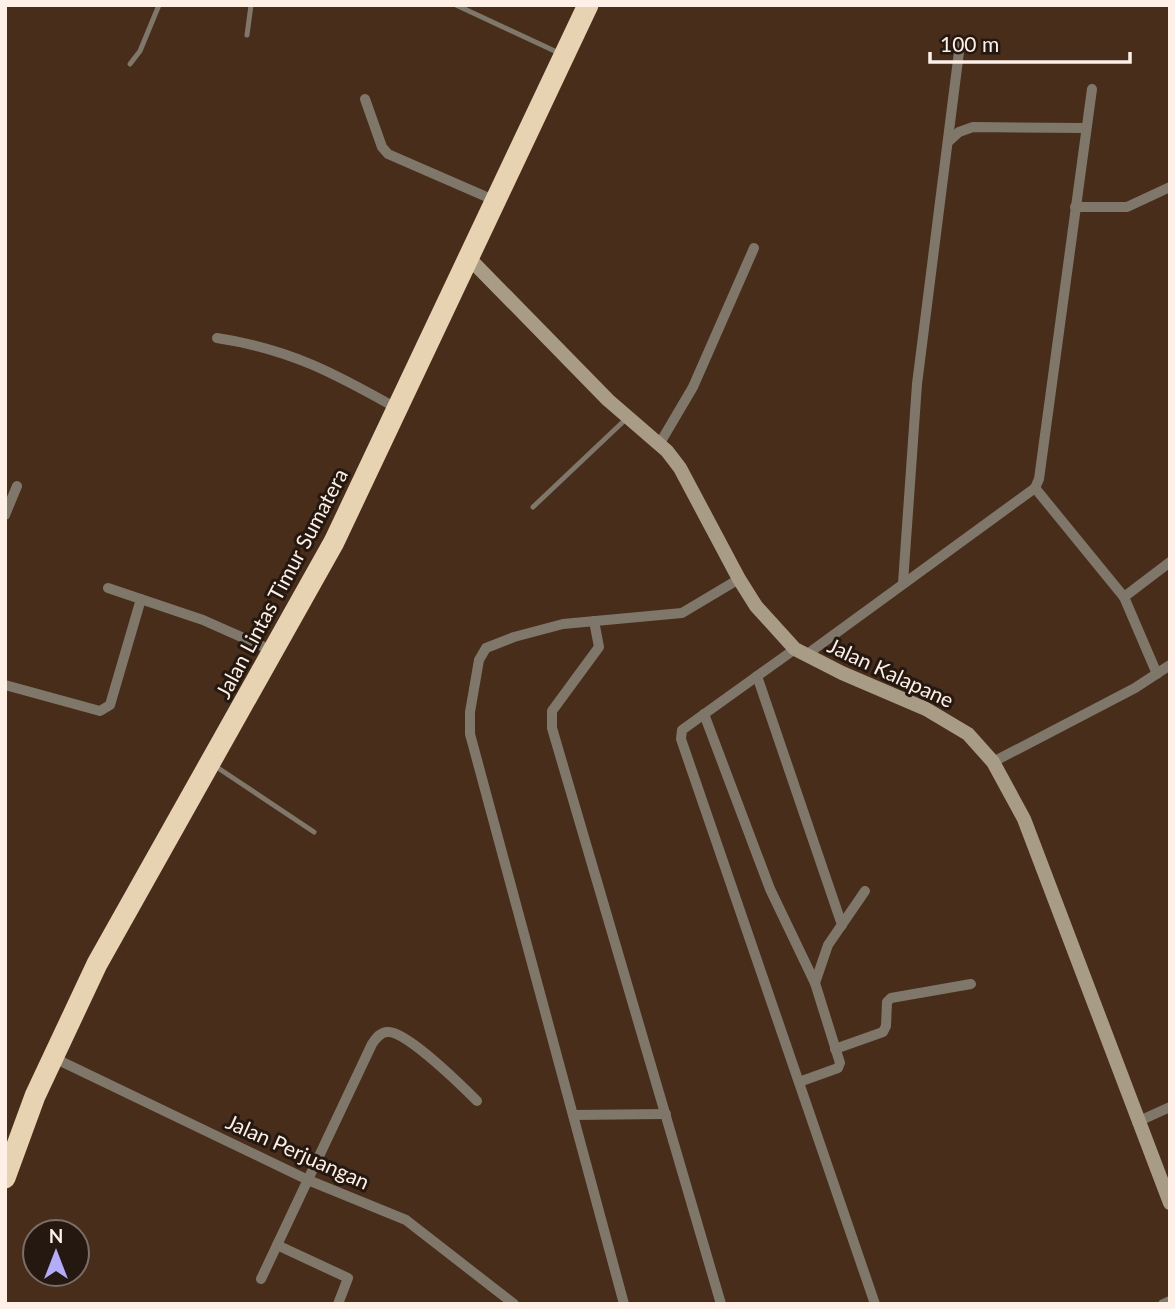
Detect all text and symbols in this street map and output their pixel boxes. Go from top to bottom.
scale bar [930,21,1130,65]
text: 100 m [940,31,999,56]
street label: Jalan Lintas Timur Sumatera [210,464,352,702]
street label: Jalan Kalapane [824,632,958,712]
street label: Jalan Perjuangan [223,1108,373,1194]
north arrow [21,1218,91,1288]
text: N [49,1224,63,1247]

